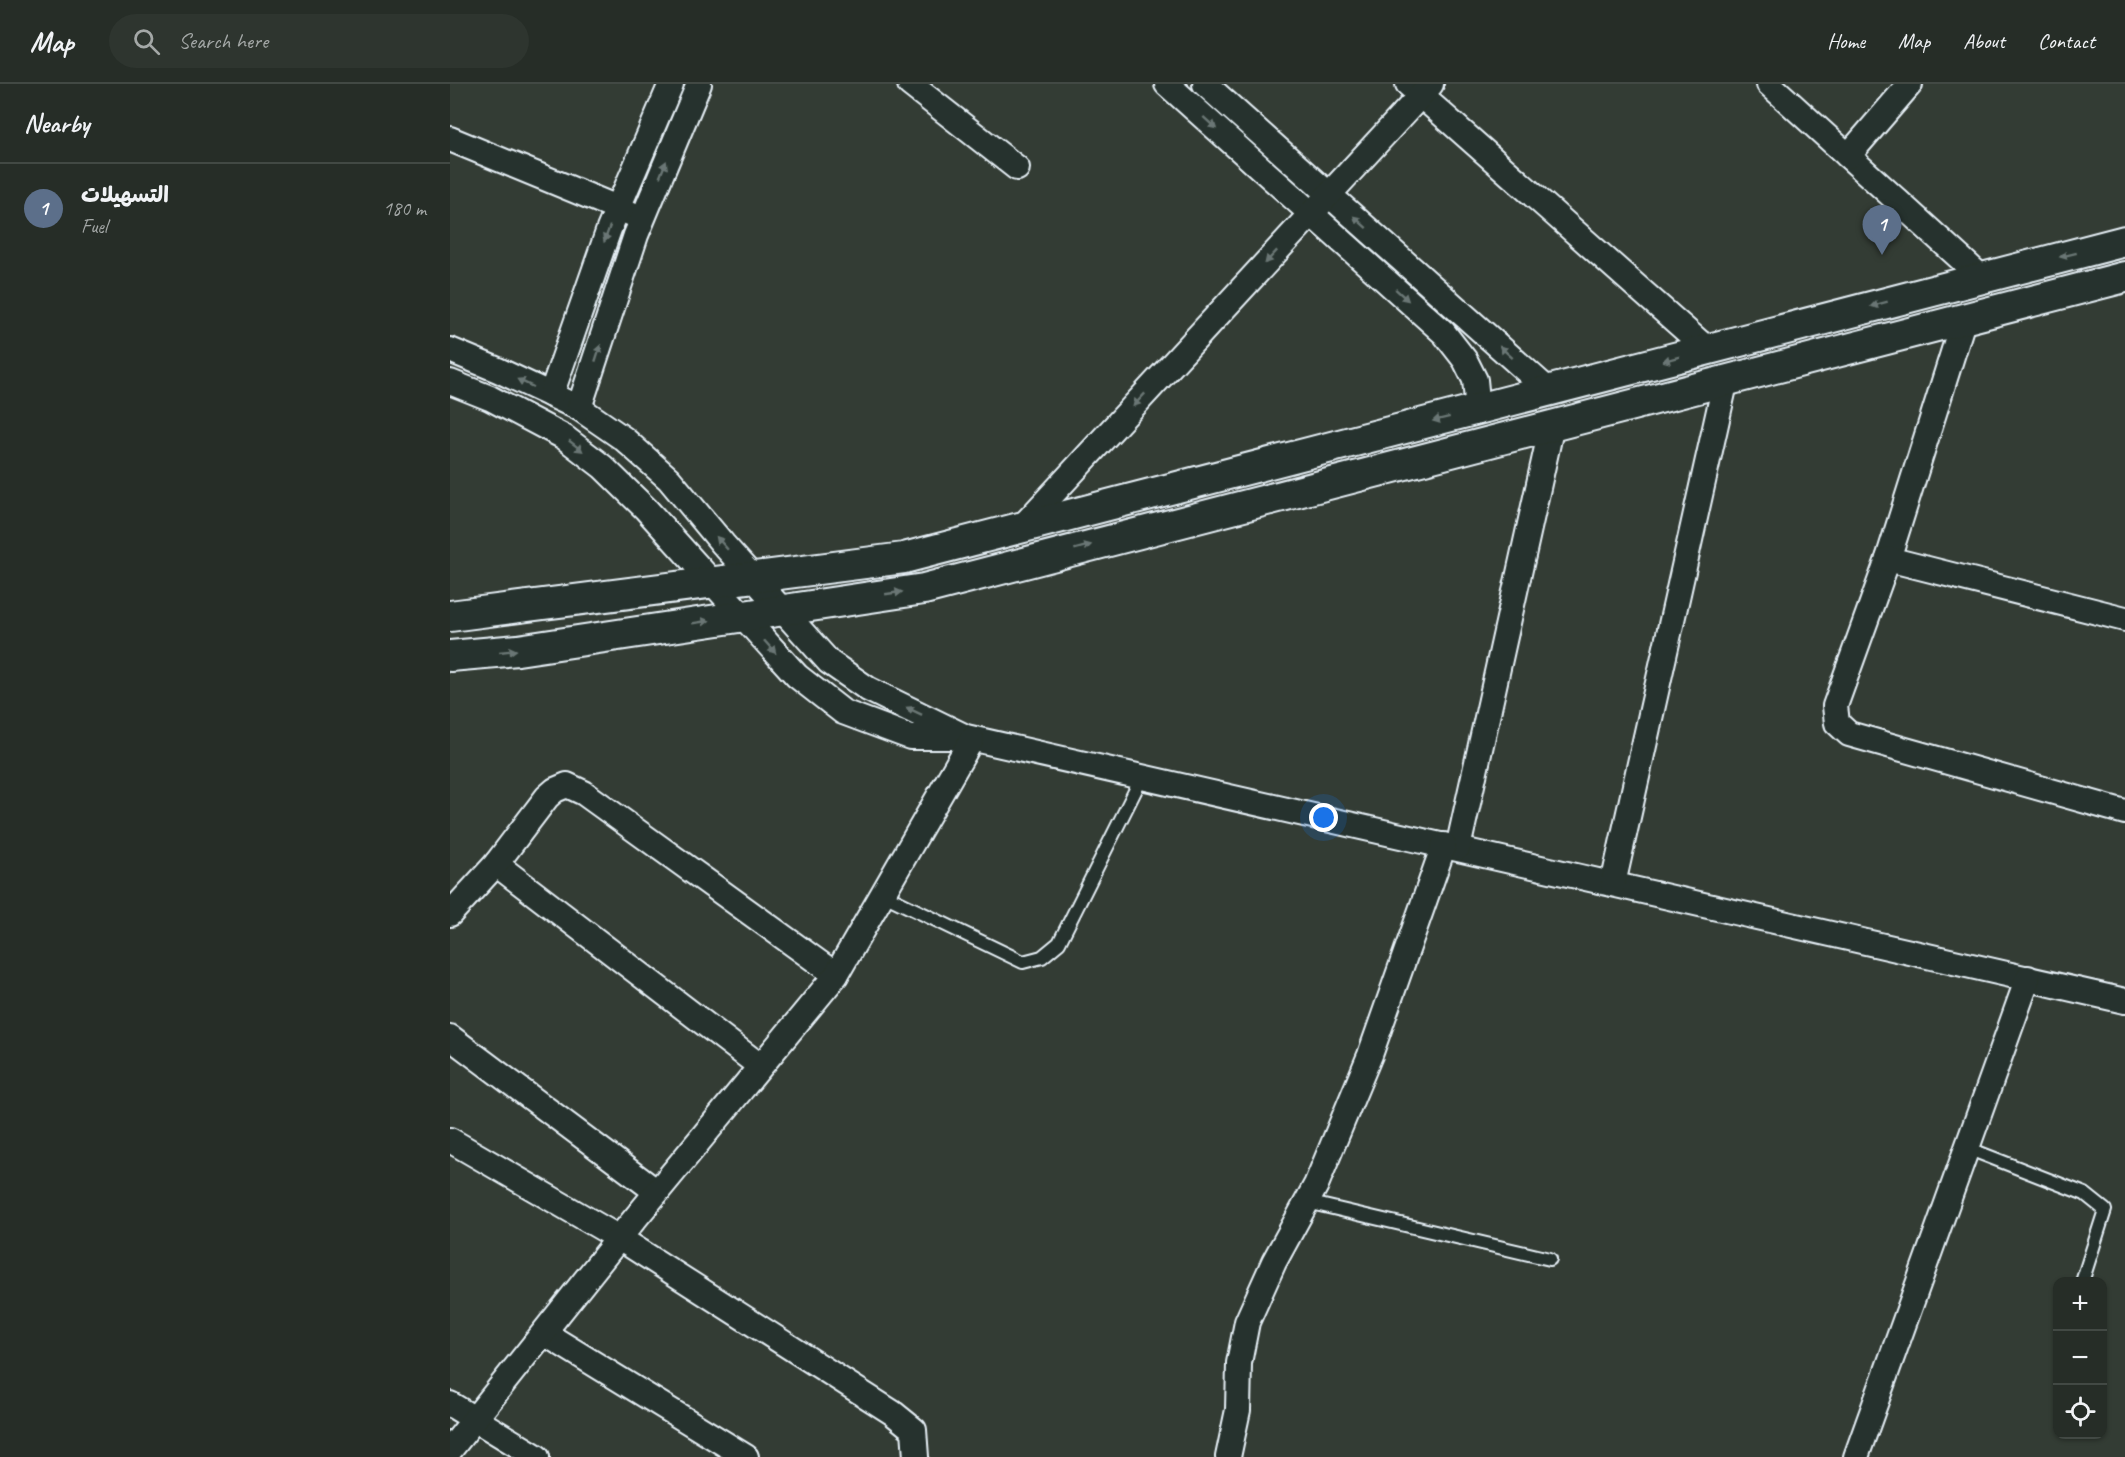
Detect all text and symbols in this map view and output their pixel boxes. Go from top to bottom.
search box [109,14,529,68]
text: Map [30,24,73,59]
icon: search [130,25,163,58]
text: Search here [178,27,268,55]
text: Home [1827,28,1865,54]
text: Map [1898,28,1930,54]
text: About [1963,28,2005,54]
text: Contact [2038,28,2095,54]
text: Nearby [24,107,89,140]
one-way arrow [1202,116,1217,129]
one-way arrow [659,160,668,178]
text: التسهيلات [81,181,169,209]
text: 1 [39,196,48,221]
text: 180 m [383,196,426,221]
pin: 1 [1862,206,1902,255]
text: Fuel [81,214,107,239]
one-way arrow [1353,216,1368,229]
one-way arrow [602,226,612,244]
one-way arrow [1265,249,1279,263]
one-way arrow [2059,250,2077,260]
one-way arrow [1395,288,1410,302]
one-way arrow [1870,300,1888,309]
one-way arrow [593,344,603,362]
one-way arrow [1498,345,1513,359]
one-way arrow [1661,355,1679,364]
one-way arrow [516,378,533,387]
one-way arrow [1133,392,1146,407]
one-way arrow [1432,415,1450,424]
one-way arrow [569,440,584,452]
one-way arrow [716,535,729,551]
one-way arrow [1074,542,1092,551]
one-way arrow [885,589,904,598]
one-way arrow [692,617,711,626]
one-way arrow [763,639,777,654]
one-way arrow [499,646,518,656]
one-way arrow [905,707,922,716]
your location [1309,803,1338,832]
map controls [2053,1277,2107,1439]
button: + [2053,1277,2107,1331]
button: − [2053,1331,2107,1385]
button: locate [2053,1385,2107,1439]

